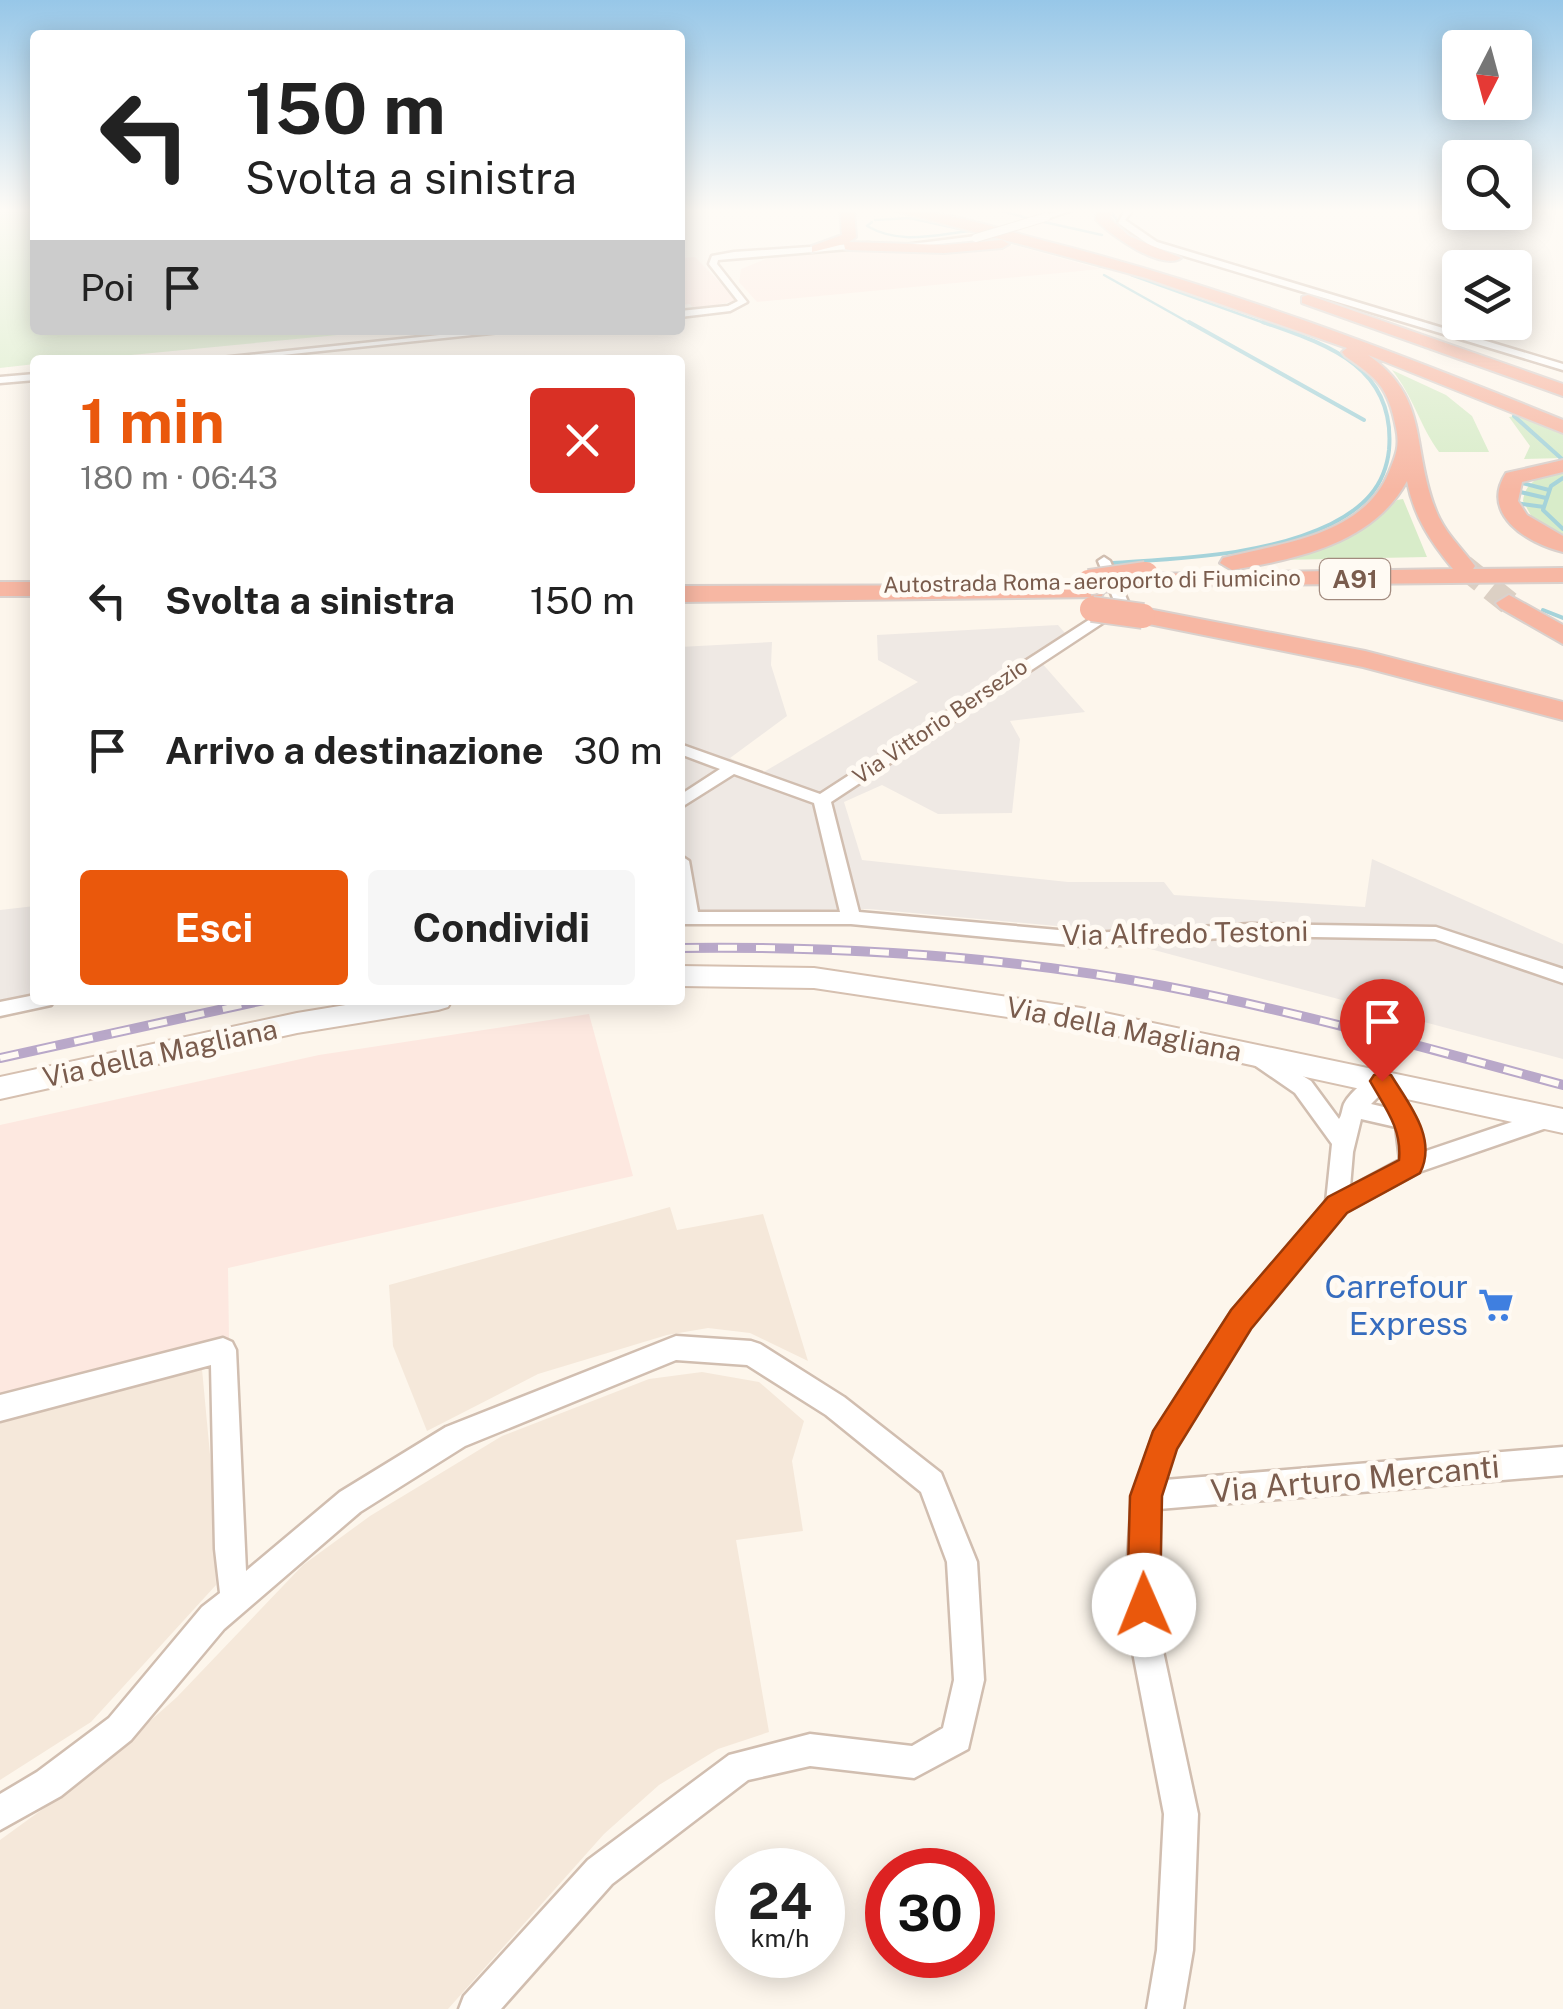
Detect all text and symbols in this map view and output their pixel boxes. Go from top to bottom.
north arrow [1442,30,1532,120]
map controls [1442,30,1532,340]
text: 150 m [245,67,446,150]
icon: left [80,70,210,200]
button: search [1442,140,1532,230]
text: Svolta a sinistra [245,151,577,204]
button: layers [1442,250,1532,340]
icon: arrive [155,260,210,315]
text: Poi [80,265,135,310]
text: 1 min [80,386,225,457]
button: close [530,388,635,493]
text: 180 m · 06:43 [80,459,278,496]
road number: A91 [1320,559,1390,599]
street label: Autostrada Roma - aeroporto di Fiumicino [883,564,1301,598]
icon: left [80,573,135,628]
text: Svolta a sinistra [165,578,455,623]
text: 150 m [530,578,635,623]
street label: Via Vittorio Bersezio [848,653,1032,789]
icon: arrive [80,723,135,778]
text: Arrivo a destinazione [165,728,544,773]
text: 30 m [574,728,663,773]
button: Esci [80,870,348,985]
button: Condividi [368,870,635,985]
street label: Via Alfredo Testoni [1062,914,1308,951]
pin [1340,979,1425,1082]
street label: Via della Magliana [1004,990,1245,1067]
icon: arrive [1355,994,1410,1049]
street label: Via della Magliana [40,1012,280,1093]
place label: Carrefour Express [1324,1268,1468,1342]
supermarket icon: Carrefour Express [1477,1286,1515,1324]
street label: Via Arturo Mercanti [1209,1447,1501,1510]
position arrow [1092,1553,1196,1657]
speed limit sign: 30 [865,1848,995,1978]
text: 24 [748,1871,812,1930]
text: km/h [751,1923,809,1953]

